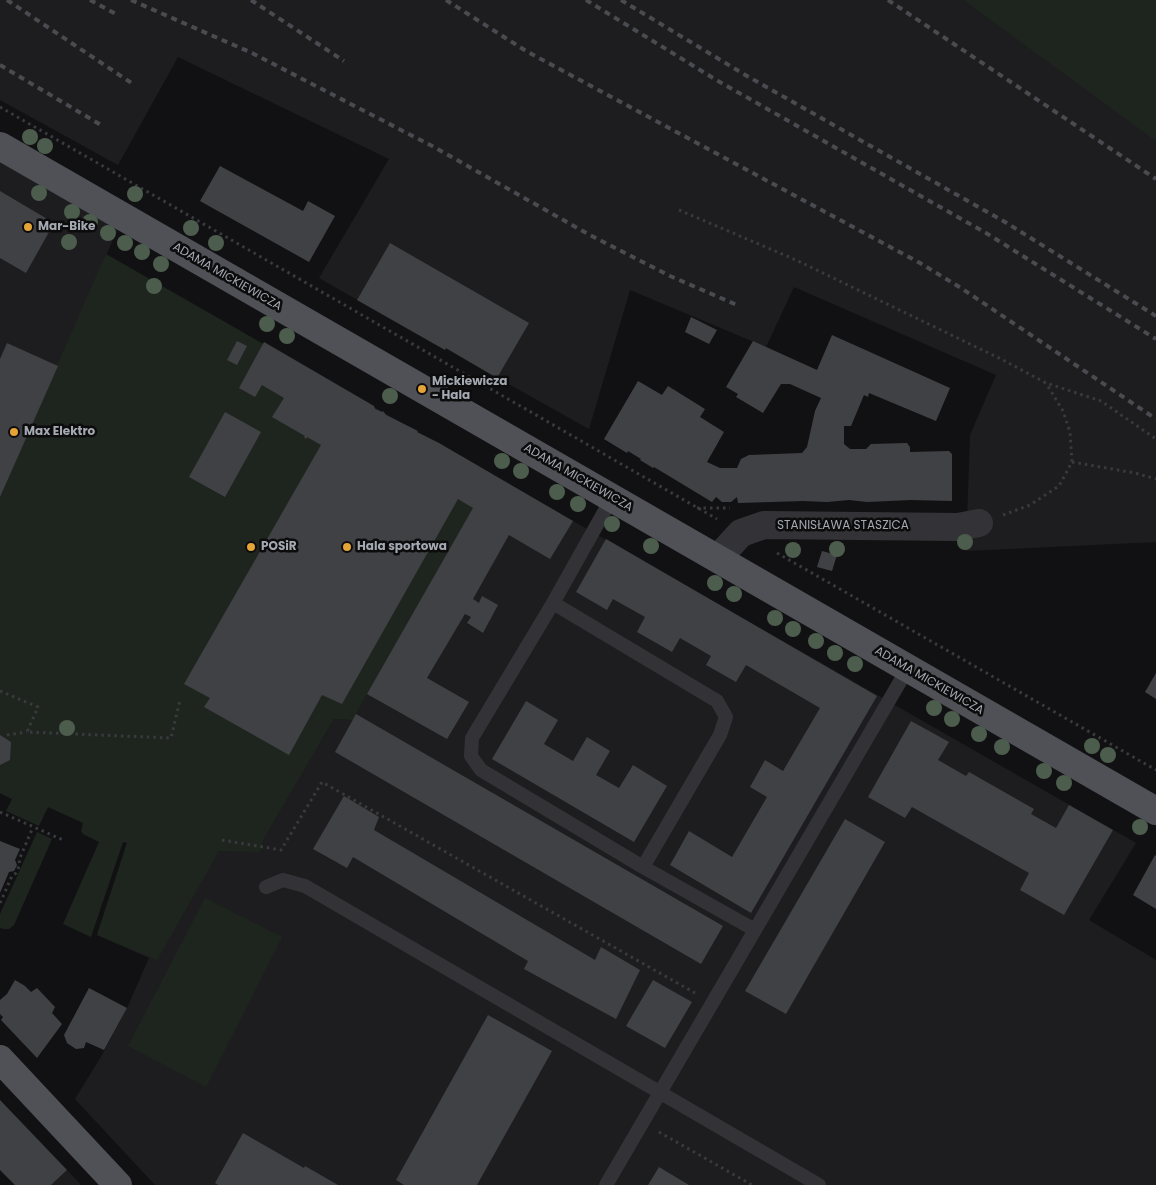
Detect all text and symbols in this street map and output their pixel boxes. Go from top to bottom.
place label: Mar-Bike [38,220,96,234]
marker: Mar-Bike [22,221,34,233]
street label: ADAMA MICKIEWICZA [170,240,284,314]
place label: Mickiewicza - Hala [432,375,507,403]
marker: Mickiewicza - Hala [416,383,428,395]
place label: Max Elektro [24,425,95,439]
marker: Max Elektro [8,426,20,438]
street label: ADAMA MICKIEWICZA [521,441,635,515]
street label: STANISŁAWA STASZICA [777,519,909,533]
place label: POSiR [261,540,297,554]
place label: Hala sportowa [357,540,447,554]
marker: POSiR [245,541,257,553]
marker: Hala sportowa [341,541,353,553]
street label: ADAMA MICKIEWICZA [872,644,986,718]

